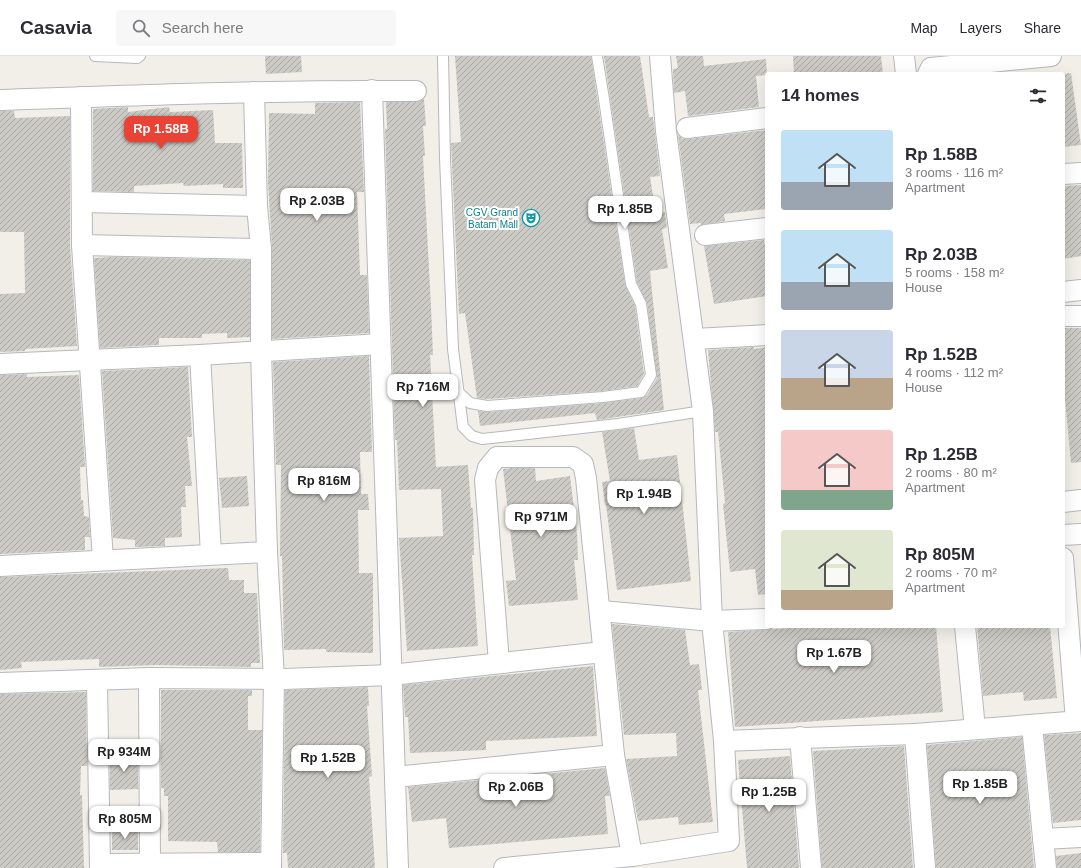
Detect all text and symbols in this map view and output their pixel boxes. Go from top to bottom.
search box [116,10,396,46]
text: Casavia [20,17,92,38]
icon: search [130,17,152,39]
text: Search here [162,19,244,36]
text: Map [910,20,938,36]
text: Layers [960,20,1002,36]
text: Share [1024,20,1061,36]
icon: filters [1027,85,1049,107]
text: 14 homes [781,86,859,105]
pin: Rp 1.58B [120,116,202,150]
text: Rp 1.58B [133,121,189,136]
text: Rp 1.58B [905,145,978,164]
icon: home [813,146,861,194]
text: 3 rooms · 116 m² [905,165,1003,180]
text: Apartment [905,180,965,195]
pin: Rp 2.03B [276,188,358,222]
text: Rp 2.03B [289,193,345,208]
pin: Rp 1.85B [584,196,666,230]
text: Rp 1.85B [597,201,653,216]
place label: CGV Grand Batam Mall [466,207,518,230]
theatre icon: CGV Grand Batam Mall [521,208,541,228]
text: Rp 2.03B [905,245,978,264]
icon: home [813,246,861,294]
text: 5 rooms · 158 m² [905,265,1004,280]
text: House [905,280,943,295]
text: Rp 1.52B [905,345,978,364]
icon: home [813,346,861,394]
text: 4 rooms · 112 m² [905,365,1003,380]
pin: Rp 716M [386,374,460,408]
text: Rp 716M [396,379,450,394]
text: House [905,380,943,395]
text: Rp 1.25B [905,445,978,464]
icon: home [813,446,861,494]
text: 2 rooms · 80 m² [905,465,997,480]
pin: Rp 816M [287,468,361,502]
text: Rp 816M [297,473,351,488]
text: Apartment [905,480,965,495]
pin: Rp 1.94B [603,481,685,515]
text: Rp 1.94B [616,486,672,501]
pin: Rp 971M [504,504,578,538]
text: Rp 971M [514,509,568,524]
text: Rp 805M [905,545,975,564]
icon: home [813,546,861,594]
text: 2 rooms · 70 m² [905,565,997,580]
text: Apartment [905,580,965,595]
pin: Rp 1.67B [793,640,875,674]
text: Rp 1.67B [806,645,862,660]
pin: Rp 934M [87,739,161,773]
text: Rp 934M [97,744,151,759]
pin: Rp 1.52B [287,745,369,779]
text: Rp 1.52B [300,750,356,765]
pin: Rp 1.85B [939,771,1021,805]
pin: Rp 2.06B [475,774,557,808]
text: Rp 1.85B [952,776,1008,791]
text: Rp 2.06B [488,779,544,794]
pin: Rp 1.25B [728,779,810,813]
text: Rp 1.25B [741,784,797,799]
pin: Rp 805M [88,806,162,840]
text: Rp 805M [98,811,152,826]

